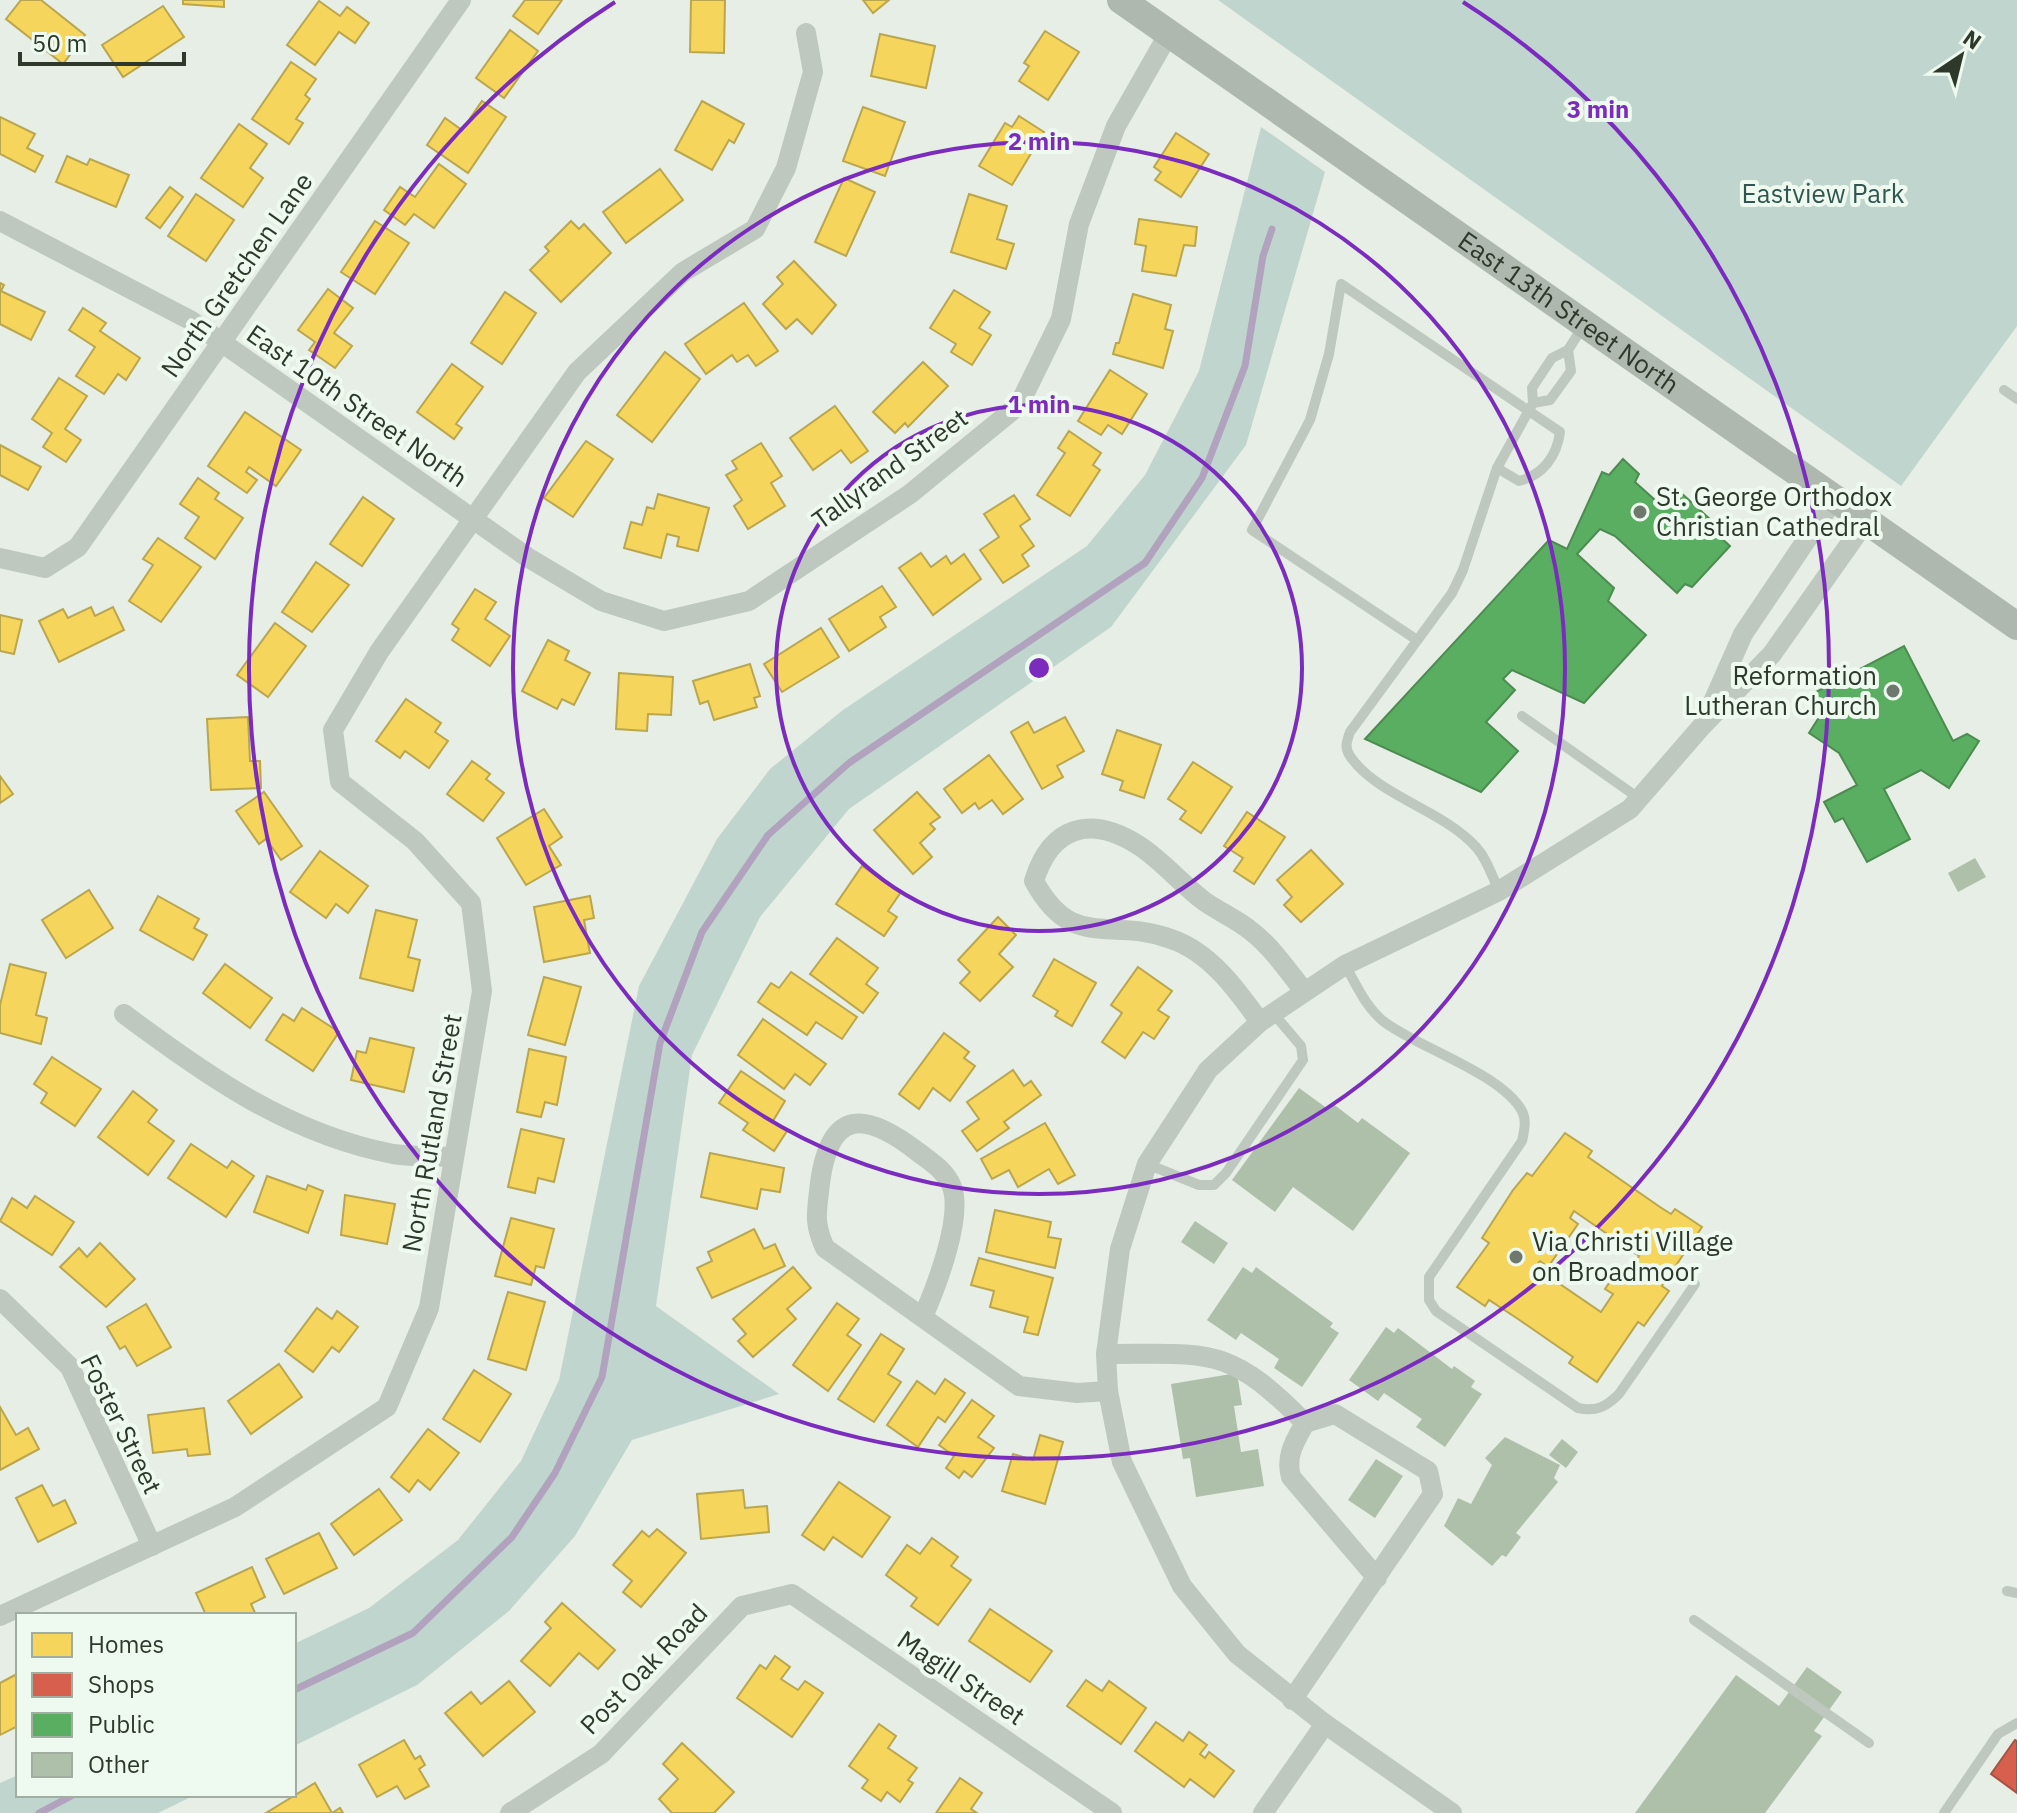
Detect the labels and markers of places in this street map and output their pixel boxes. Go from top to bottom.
place label: St. George Orthodox Christian Cathedral [1656,479,1892,543]
marker: St. George Orthodox Christian Cathedral [1631,503,1649,521]
centre of rings [1025,654,1053,682]
place label: Reformation Lutheran Church [1684,658,1877,722]
marker: Reformation Lutheran Church [1884,682,1902,700]
place label: Via Christi Village on Broadmoor [1532,1224,1734,1288]
marker: Via Christi Village on Broadmoor [1507,1248,1525,1266]

